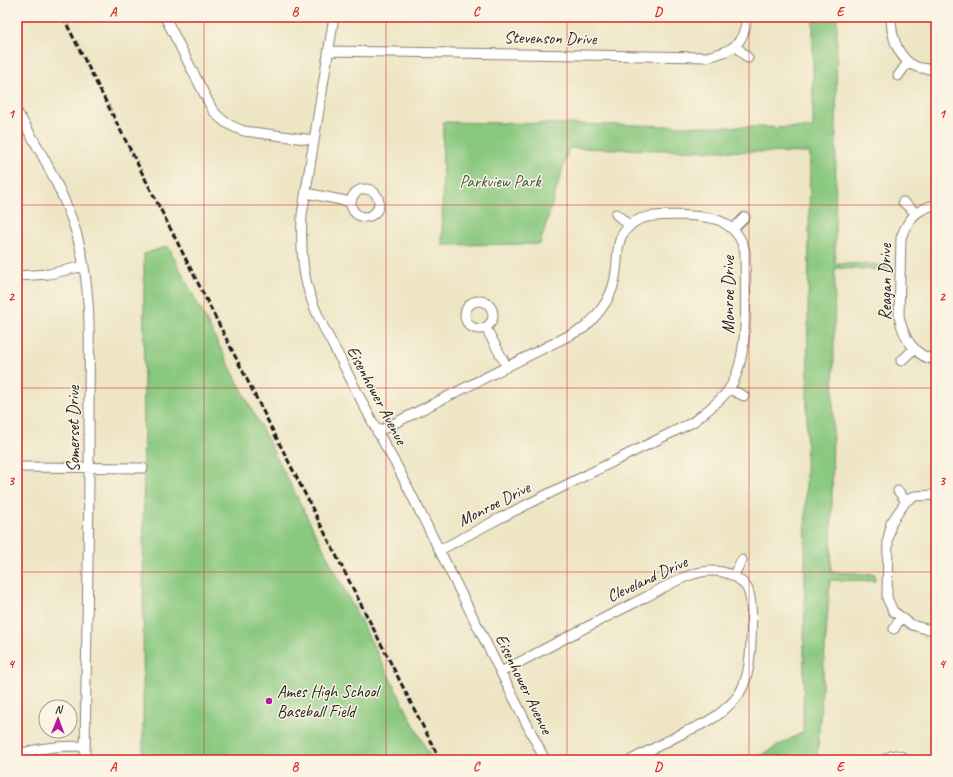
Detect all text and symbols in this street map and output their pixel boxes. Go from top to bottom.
text: A [110,4,118,20]
text: B [292,4,300,20]
text: C [473,4,481,20]
text: D [654,4,663,20]
text: E [837,4,846,20]
street label: Stevenson Drive [504,27,598,49]
text: 1 [8,106,16,122]
text: 1 [939,106,947,122]
park label: Parkview Park [459,171,542,192]
street label: Reagan Drive [875,242,896,320]
street label: Monroe Drive [718,254,739,334]
text: 2 [8,289,15,305]
text: 2 [939,289,946,305]
street label: Eisenhower Avenue [342,342,412,449]
street label: Somerset Drive [63,384,84,472]
text: 3 [8,473,15,489]
text: 3 [939,473,946,489]
street label: Monroe Drive [454,476,535,531]
street label: Cleveland Drive [603,551,692,607]
street label: Eisenhower Avenue [491,631,558,739]
text: 4 [8,656,16,672]
text: 4 [939,656,947,672]
place label: Ames High School Baseball Field [277,681,381,722]
marker: Ames High School Baseball Field [264,696,274,706]
north arrow [38,699,78,739]
text: N [55,702,64,716]
text: A [110,759,118,775]
text: B [292,759,300,775]
text: C [473,759,481,775]
text: D [654,759,663,775]
text: E [837,759,846,775]

